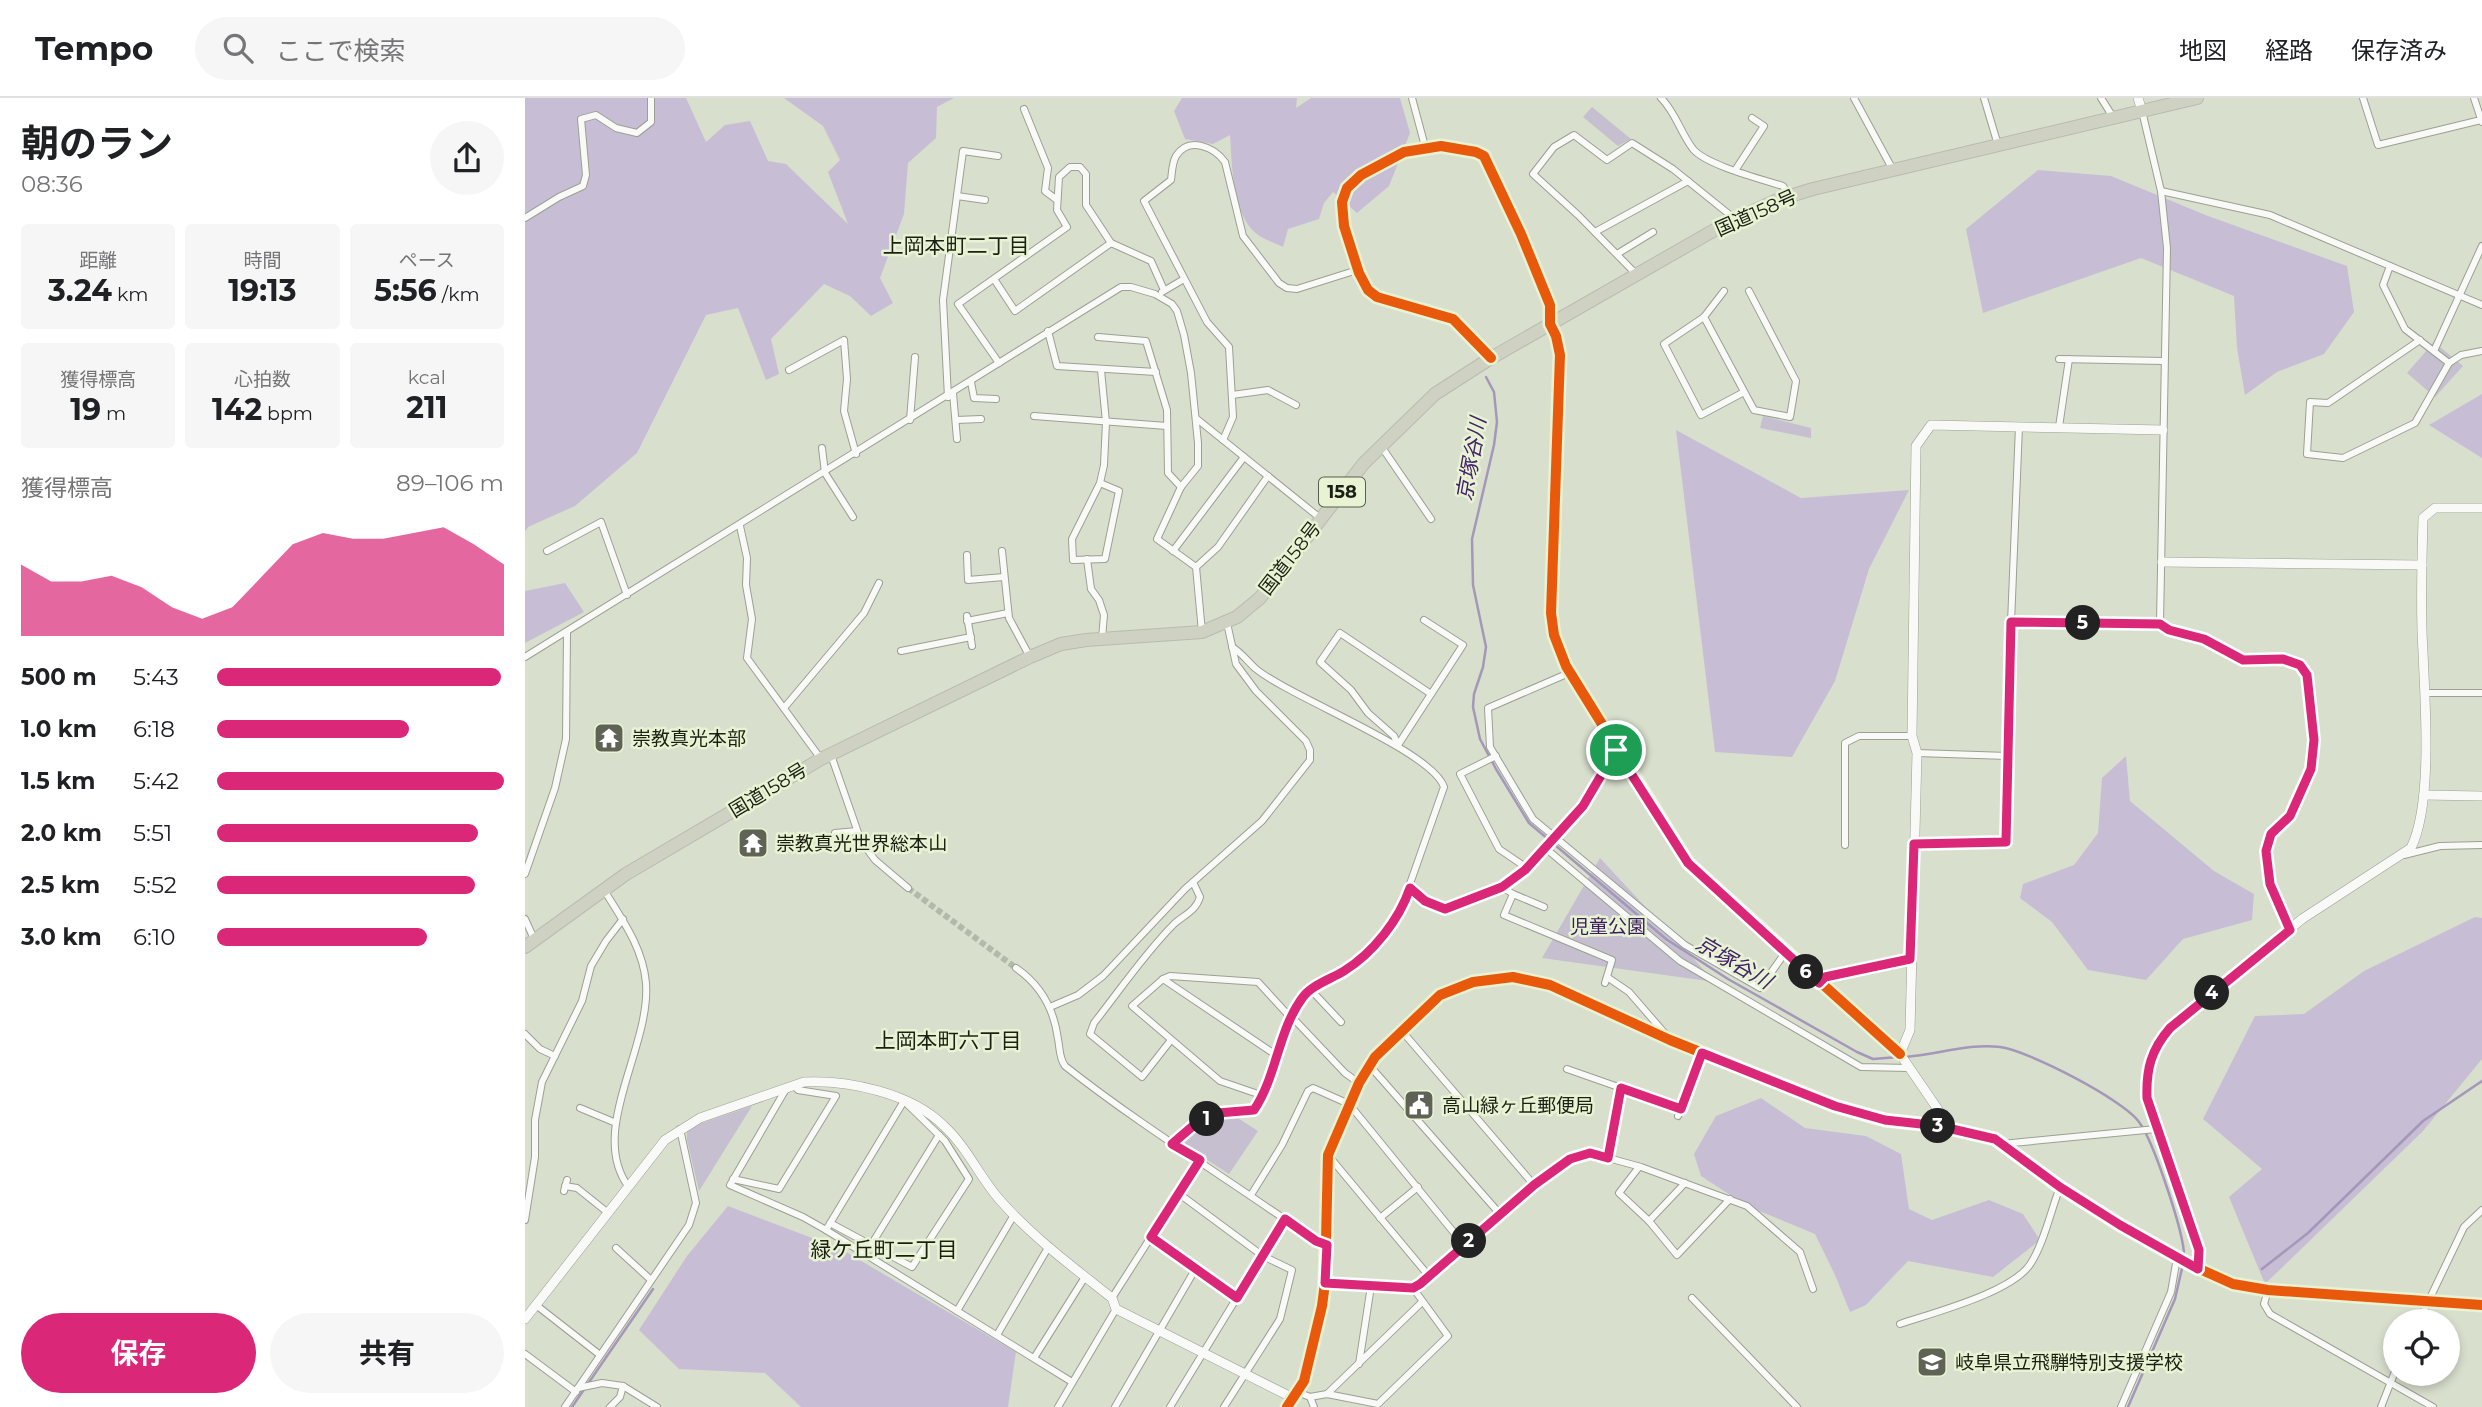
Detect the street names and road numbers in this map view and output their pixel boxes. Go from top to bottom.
street label: 国道158号 [1712,185,1800,241]
road number: 158 [1319,478,1365,506]
street label: 国道158号 [1254,517,1326,599]
street label: 国道158号 [725,758,811,822]

